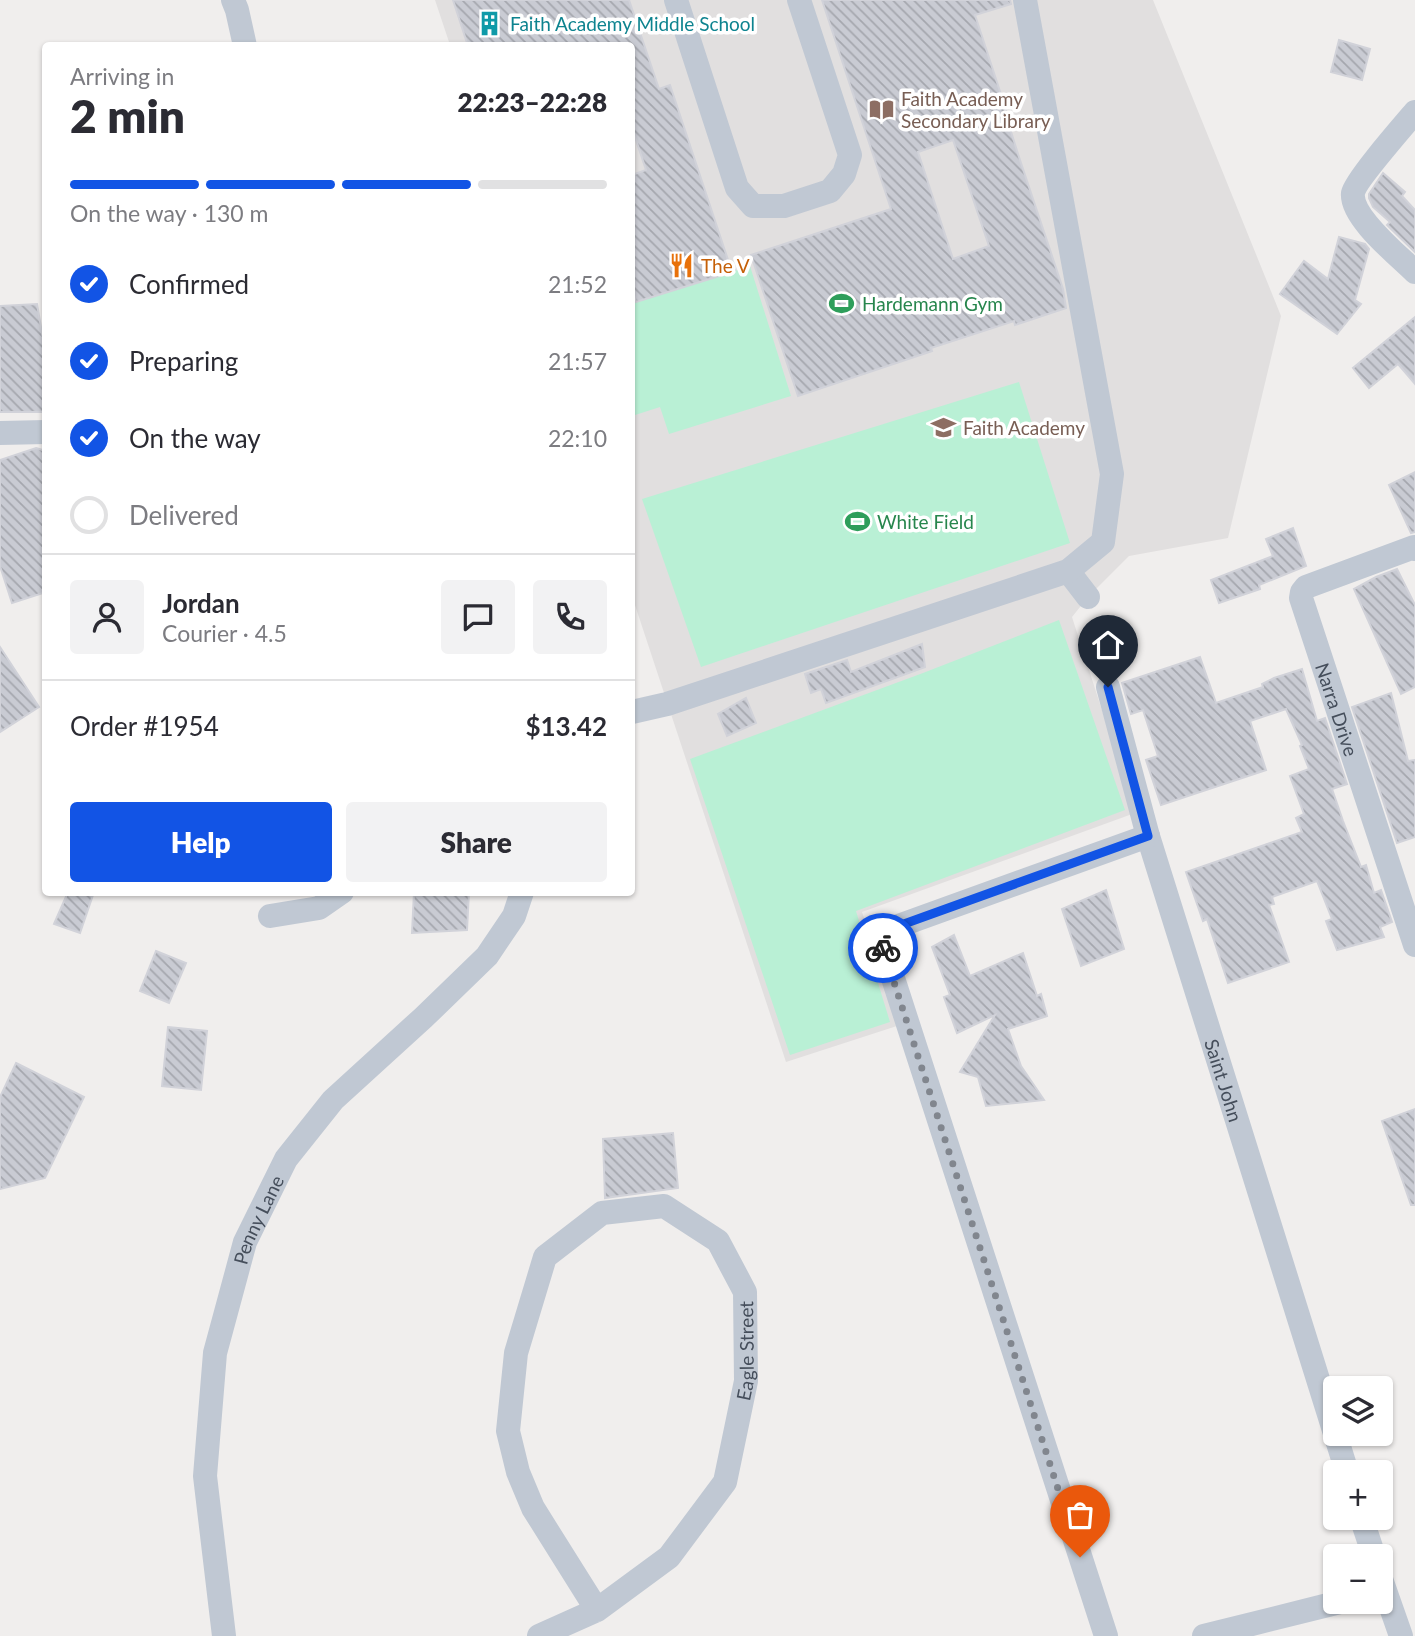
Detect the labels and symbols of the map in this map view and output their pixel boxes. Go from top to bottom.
building icon: Faith Academy Middle School [476,9,504,37]
place label: Faith Academy Middle School [510,12,755,35]
place label: Faith Academy Secondary Library [901,87,1051,132]
library icon: Faith Academy Secondary Library [867,95,895,123]
restaurant icon: The V [667,251,695,279]
place label: The V [701,254,750,277]
sports icon: Hardemann Gym [828,289,856,317]
place label: Hardemann Gym [862,292,1003,315]
school or university icon: Faith Academy [929,413,957,441]
place label: Faith Academy [963,416,1085,439]
sports icon: White Field [843,507,871,535]
place label: White Field [877,510,974,533]
pin [1078,615,1138,687]
street label: Narra Drive [1311,660,1364,759]
courier [848,913,918,983]
street label: Saint John [1201,1036,1248,1124]
street label: Penny Lane [228,1171,288,1267]
street label: Eagle Street [731,1301,757,1402]
pin [1050,1485,1110,1557]

